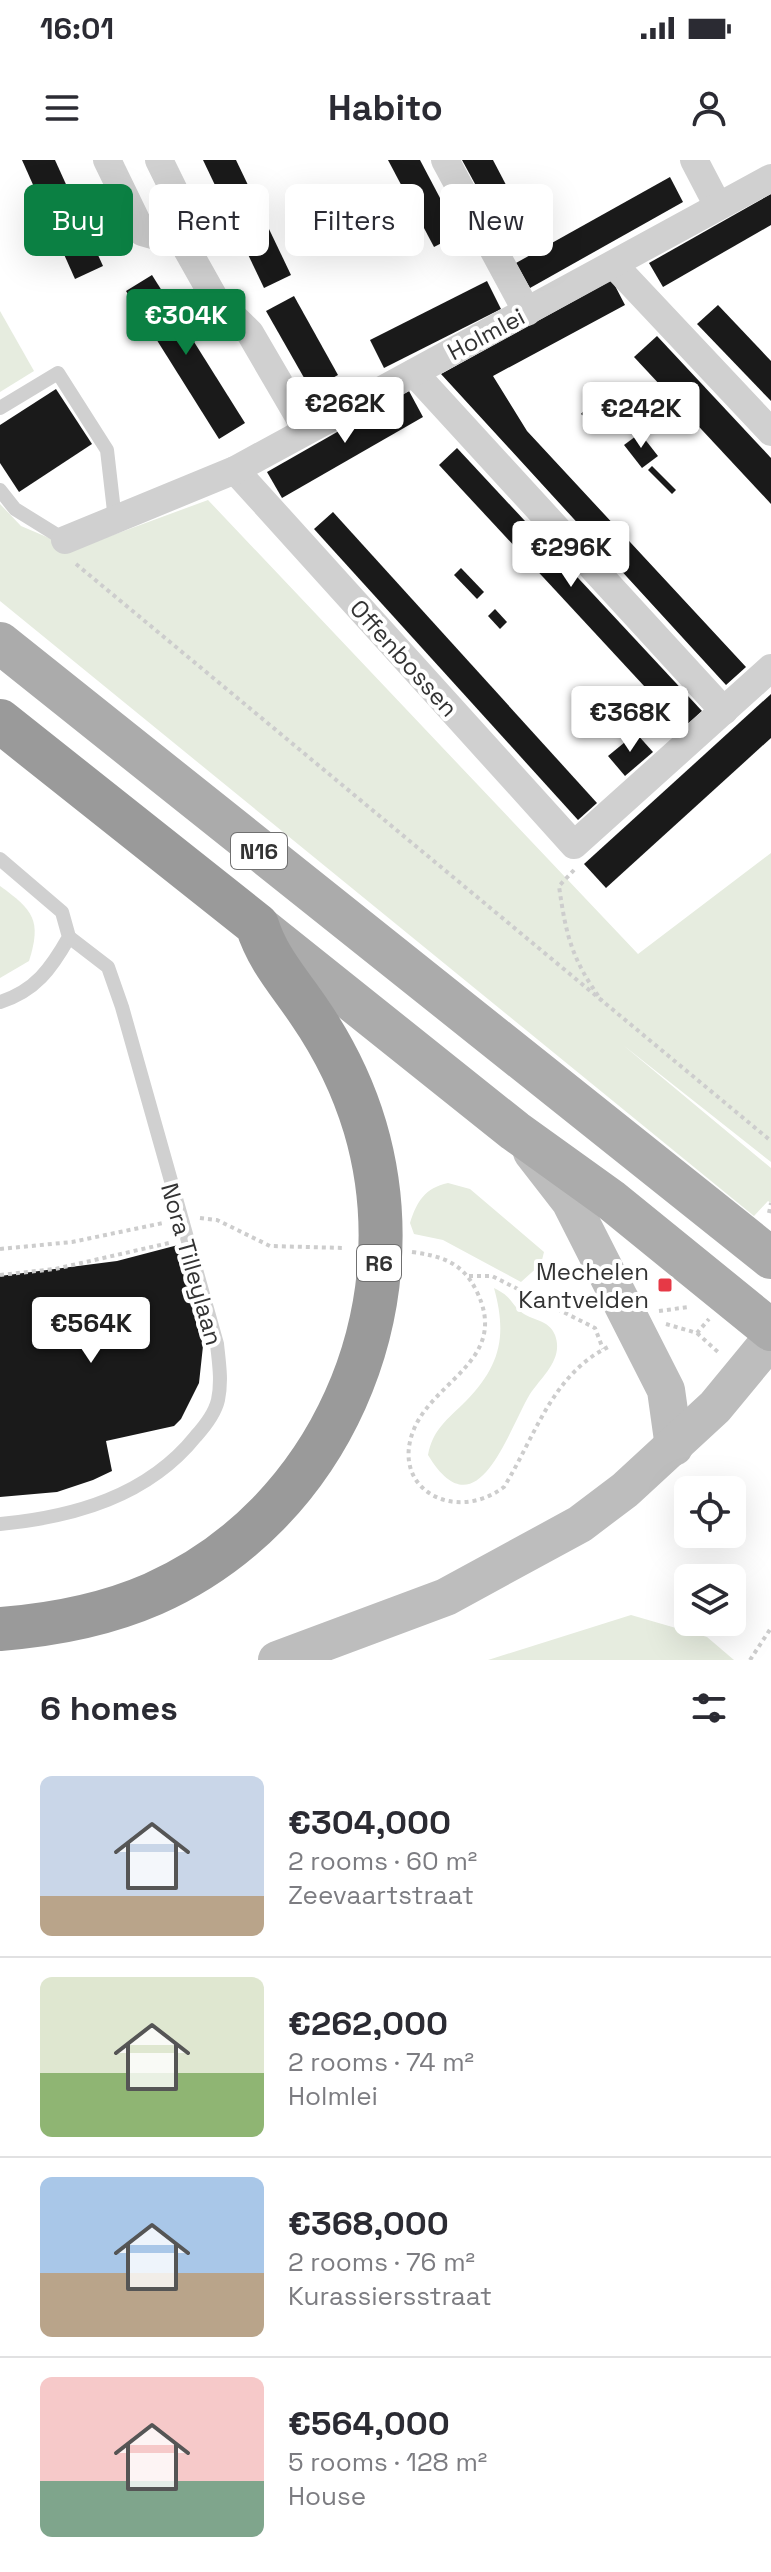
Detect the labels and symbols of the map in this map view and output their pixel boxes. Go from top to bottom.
pin: €304K [130,289,242,357]
street label: Holmlei [442,301,530,367]
pin: €262K [289,377,401,445]
pin: €242K [585,382,697,450]
pin: €296K [515,521,627,589]
street label: Offenbossen [343,593,465,723]
pin: €368K [574,686,686,754]
road number: N16 [231,833,287,869]
street label: Nora Tilleylaan [154,1179,230,1349]
road number: R6 [357,1245,401,1281]
place label: Mechelen Kantvelden [518,1256,649,1315]
marker: Mechelen Kantvelden [656,1276,674,1294]
pin: €564K [35,1297,147,1365]

